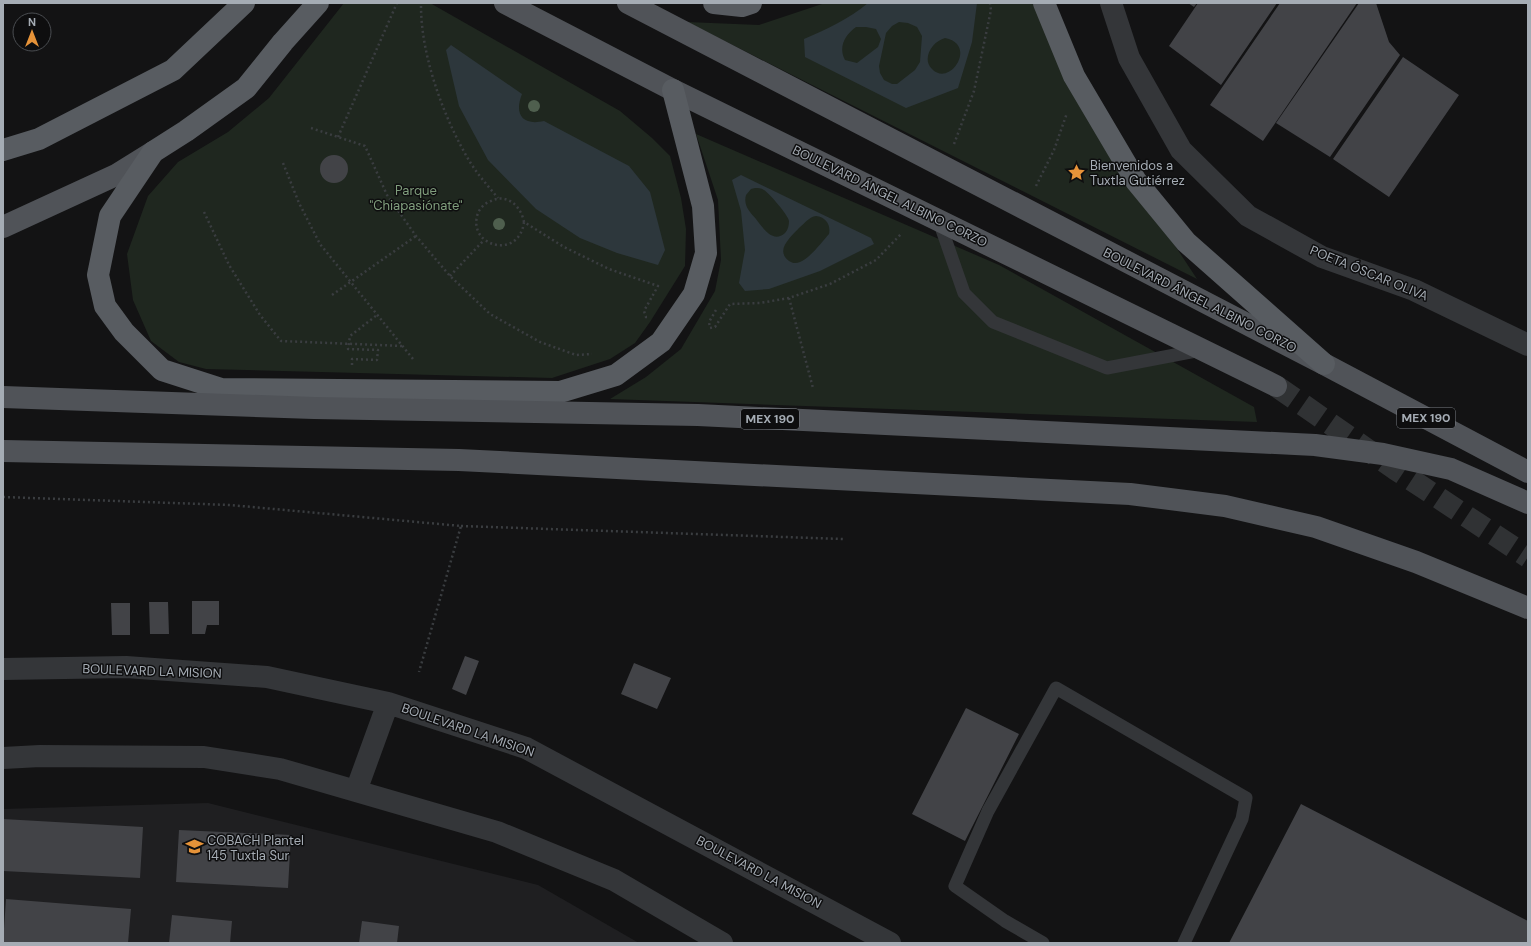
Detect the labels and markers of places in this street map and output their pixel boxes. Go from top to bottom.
place label: Bienvenidos a Tuxtla Gutiérrez [1090,157,1185,189]
place icon: Bienvenidos a Tuxtla Gutiérrez [1067,162,1087,182]
place label: COBACH Plantel 145 Tuxtla Sur [207,832,304,864]
school or university icon: COBACH Plantel 145 Tuxtla Sur [184,837,204,857]

